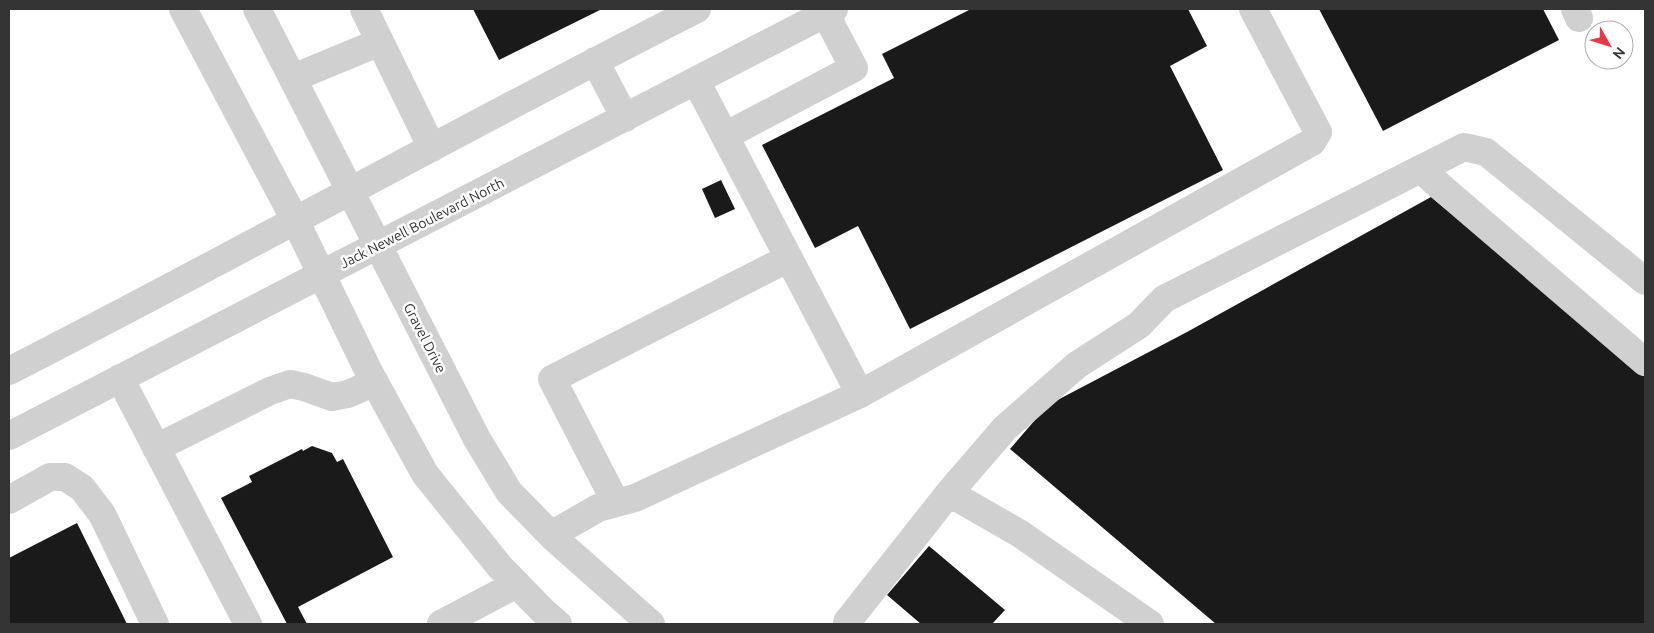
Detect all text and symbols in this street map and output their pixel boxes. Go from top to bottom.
north arrow [1584,20,1634,70]
text: N [1610,44,1629,62]
street label: Jack Newell Boulevard North [337,175,507,271]
street label: Gravel Drive [401,300,449,376]

